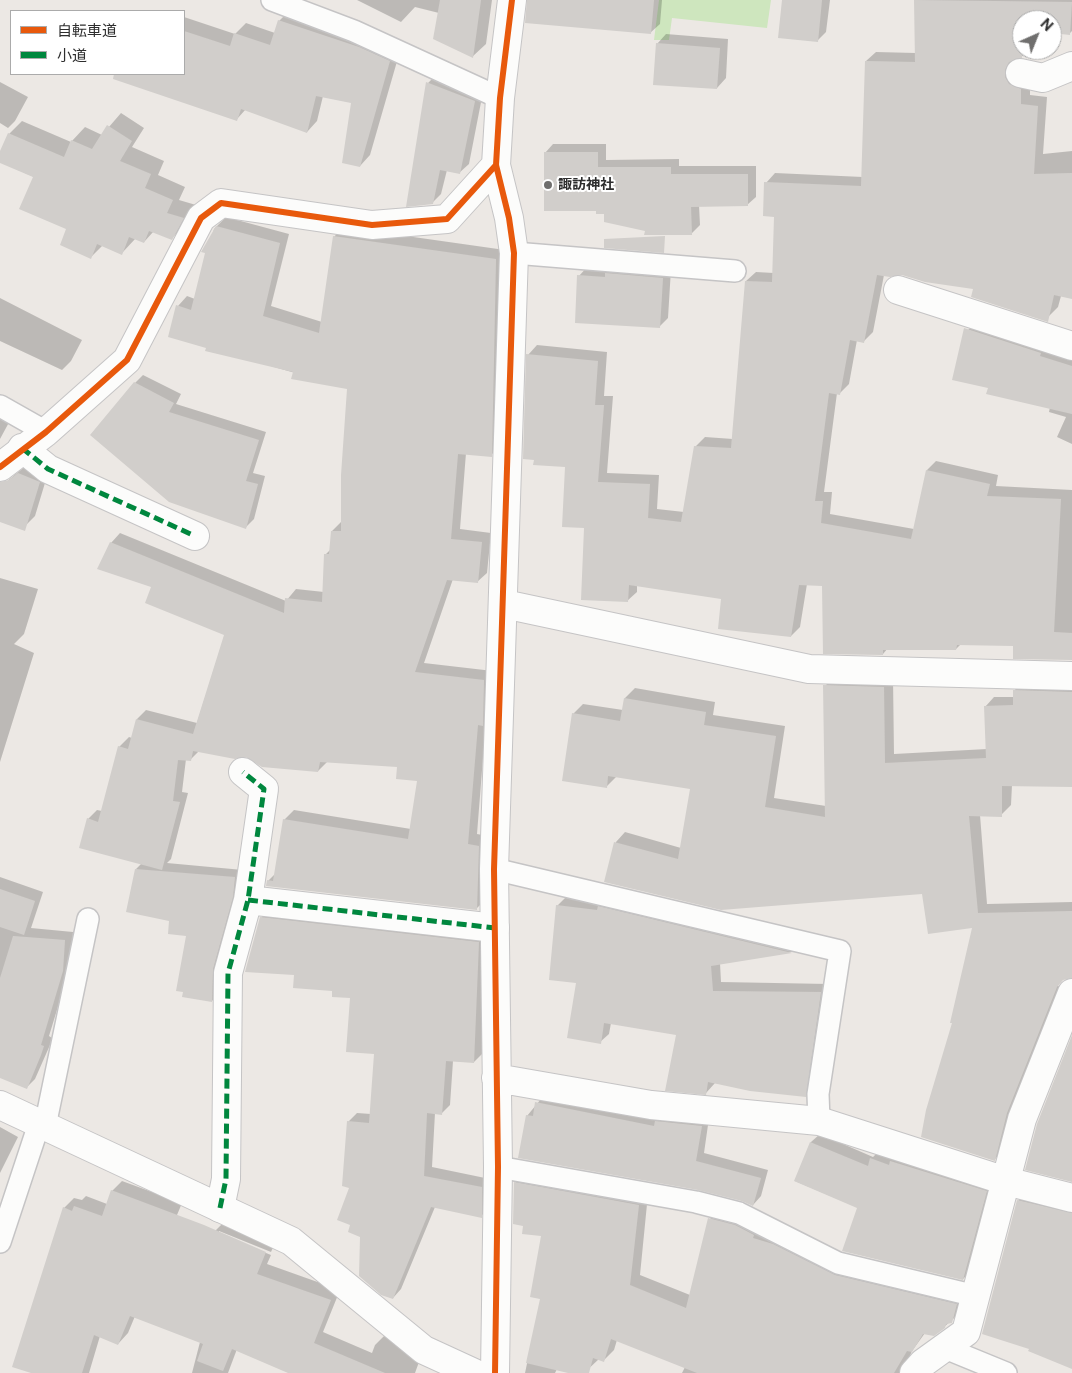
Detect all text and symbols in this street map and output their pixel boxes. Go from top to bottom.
legend [10,10,185,75]
north arrow [1012,10,1062,60]
text: N [1037,15,1056,34]
text: 自転車道 [57,22,117,39]
text: 小道 [57,47,87,64]
place label: 諏訪神社 [558,177,614,193]
marker: 諏訪神社 [542,179,554,191]

